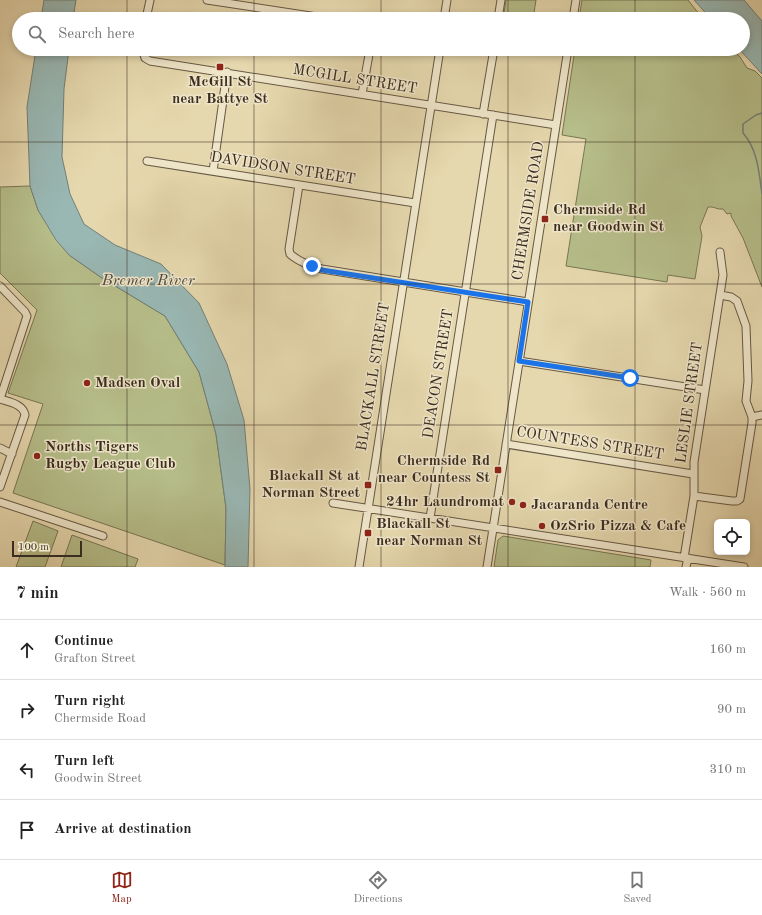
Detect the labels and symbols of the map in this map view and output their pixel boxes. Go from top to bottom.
marker: McGill St near Battye St [215,62,225,72]
street label: MCGILL STREET [292,63,418,97]
place label: McGill St near Battye St [172,75,269,107]
street label: CHERMSIDE ROAD [511,140,547,282]
street label: DAVIDSON STREET [209,150,357,188]
place label: Chermside Rd near Goodwin St [553,203,665,235]
marker: Chermside Rd near Goodwin St [540,214,550,224]
route end [303,257,321,275]
water label: Bremer River [100,273,196,289]
street label: BLACKALL STREET [355,302,393,452]
street label: DEACON STREET [421,308,457,440]
street label: LESLIE STREET [674,341,706,465]
route start [621,369,639,387]
place label: Madsen Oval [95,376,181,391]
marker: Madsen Oval [82,378,92,388]
street label: COUNTESS STREET [515,425,665,463]
place label: Norths Tigers Rugby League Club [45,440,176,472]
marker: Norths Tigers Rugby League Club [32,451,42,461]
place label: Chermside Rd near Countess St [378,454,491,486]
marker: Chermside Rd near Countess St [493,465,503,475]
place label: Blackall St at Norman Street [261,469,361,501]
marker: Blackall St at Norman Street [363,480,373,490]
place label: 24hr Laundromat [386,495,505,510]
marker: 24hr Laundromat [507,497,517,507]
place label: Jacaranda Centre [531,498,648,513]
marker: Jacaranda Centre [518,500,528,510]
place label: Blackall St near Norman St [376,517,483,549]
place label: OzSrio Pizza & Cafe [550,519,686,534]
marker: OzSrio Pizza & Cafe [537,521,547,531]
marker: Blackall St near Norman St [363,528,373,538]
scale bar [12,539,82,558]

